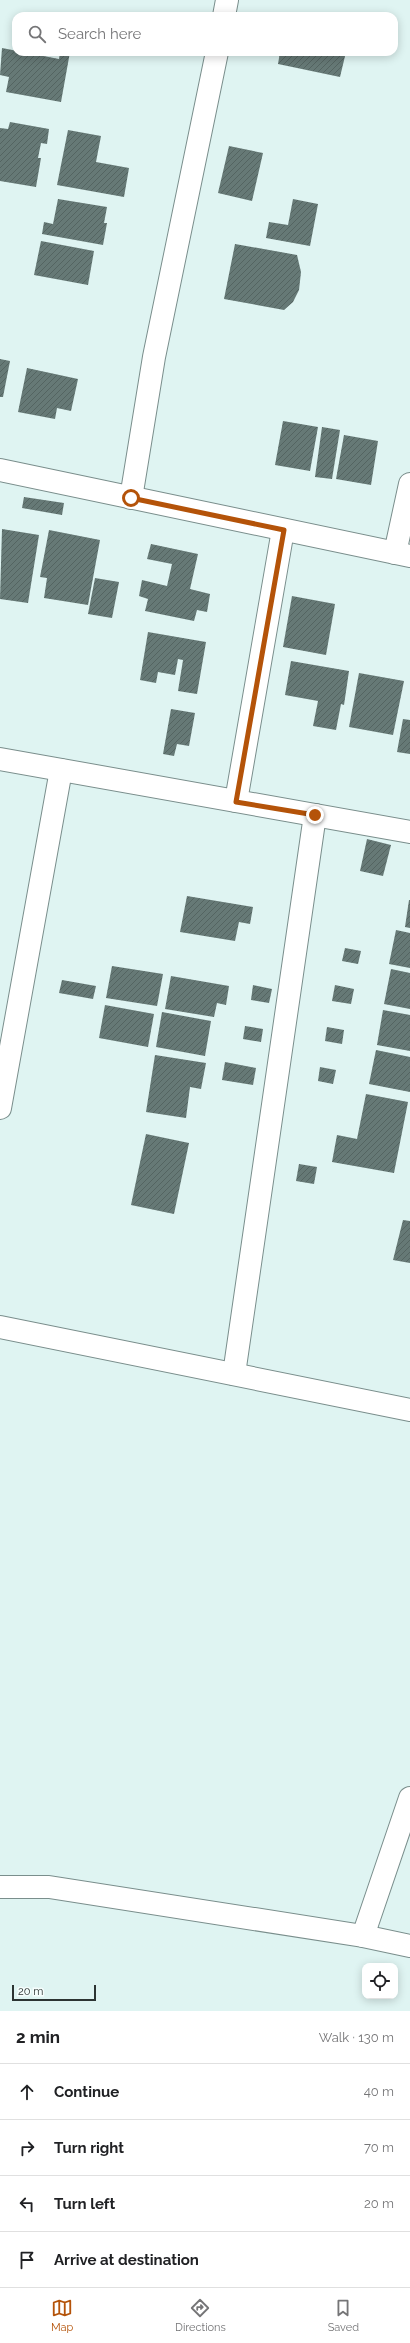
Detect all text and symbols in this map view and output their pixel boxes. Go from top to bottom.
search box [12,12,398,56]
icon: search [26,23,48,45]
text: Search here [58,25,141,43]
route start [122,489,140,507]
route end [306,806,324,824]
map controls [362,1963,398,1999]
button: locate [362,1963,398,1999]
scale bar [12,1983,96,2002]
text: 20 m [18,1985,43,1998]
text: 2 min [16,2027,60,2047]
text: Walk · 130 m [319,2030,394,2045]
icon: ahead [16,2081,38,2103]
text: Continue [54,2083,119,2101]
text: 40 m [364,2084,394,2099]
icon: right [16,2137,38,2159]
text: Turn right [54,2139,124,2157]
text: 70 m [364,2140,394,2155]
icon: left [16,2193,38,2215]
text: Turn left [54,2195,115,2213]
text: 20 m [364,2196,394,2211]
icon: arrive [16,2249,38,2271]
text: Arrive at destination [54,2251,199,2269]
tab: Map [51,2297,73,2334]
tab: Directions [175,2297,226,2334]
tab: Saved [328,2297,359,2334]

